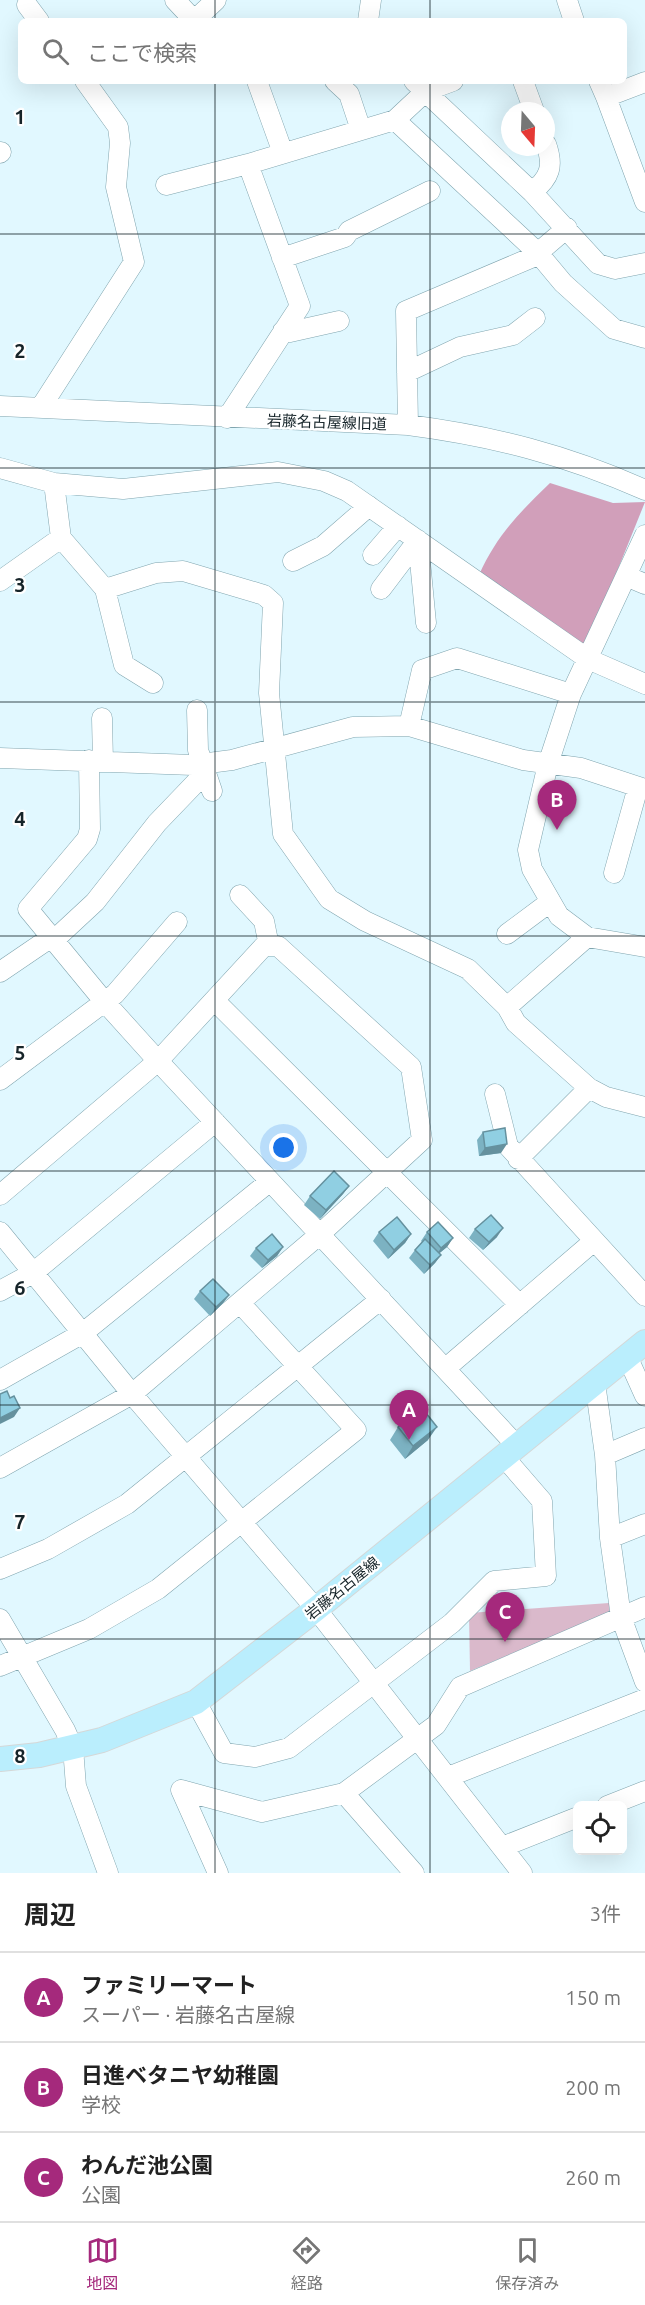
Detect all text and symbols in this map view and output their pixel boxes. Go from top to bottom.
search box [18,18,627,84]
icon: search [39,35,72,68]
text: ここで検索 [87,40,197,65]
north arrow [501,102,555,156]
text: 1 [14,105,26,128]
text: 2 [14,339,26,362]
street label: 岩藤名古屋線旧道 [267,411,387,433]
text: 3 [14,573,26,596]
pin: B [538,780,576,830]
text: 4 [14,807,26,830]
text: 5 [14,1041,26,1064]
your location [269,1133,298,1162]
text: 6 [14,1276,26,1299]
pin: A [390,1390,428,1440]
text: 7 [14,1510,26,1533]
street label: 岩藤名古屋線 [302,1553,382,1623]
pin: C [486,1592,524,1642]
text: 8 [14,1744,26,1767]
map controls [573,1801,627,1855]
button: locate [573,1801,627,1855]
text: 周辺 [24,1900,76,1929]
text: 3件 [590,1902,621,1925]
text: ファミリーマート [81,1972,257,1997]
text: A [36,1986,51,2009]
text: 150 m [565,1986,621,2009]
text: スーパー · 岩藤名古屋線 [81,2003,295,2026]
text: 日進ベタニヤ幼稚園 [81,2062,279,2087]
text: B [37,2076,50,2099]
text: 200 m [565,2076,621,2099]
text: 学校 [81,2093,121,2116]
text: わんだ池公園 [81,2152,213,2177]
text: C [37,2166,50,2189]
text: 260 m [565,2166,621,2189]
text: 公園 [81,2183,121,2206]
tab: 地図 [86,2234,119,2294]
tab: 経路 [290,2234,323,2294]
tab: 保存済み [495,2234,559,2294]

